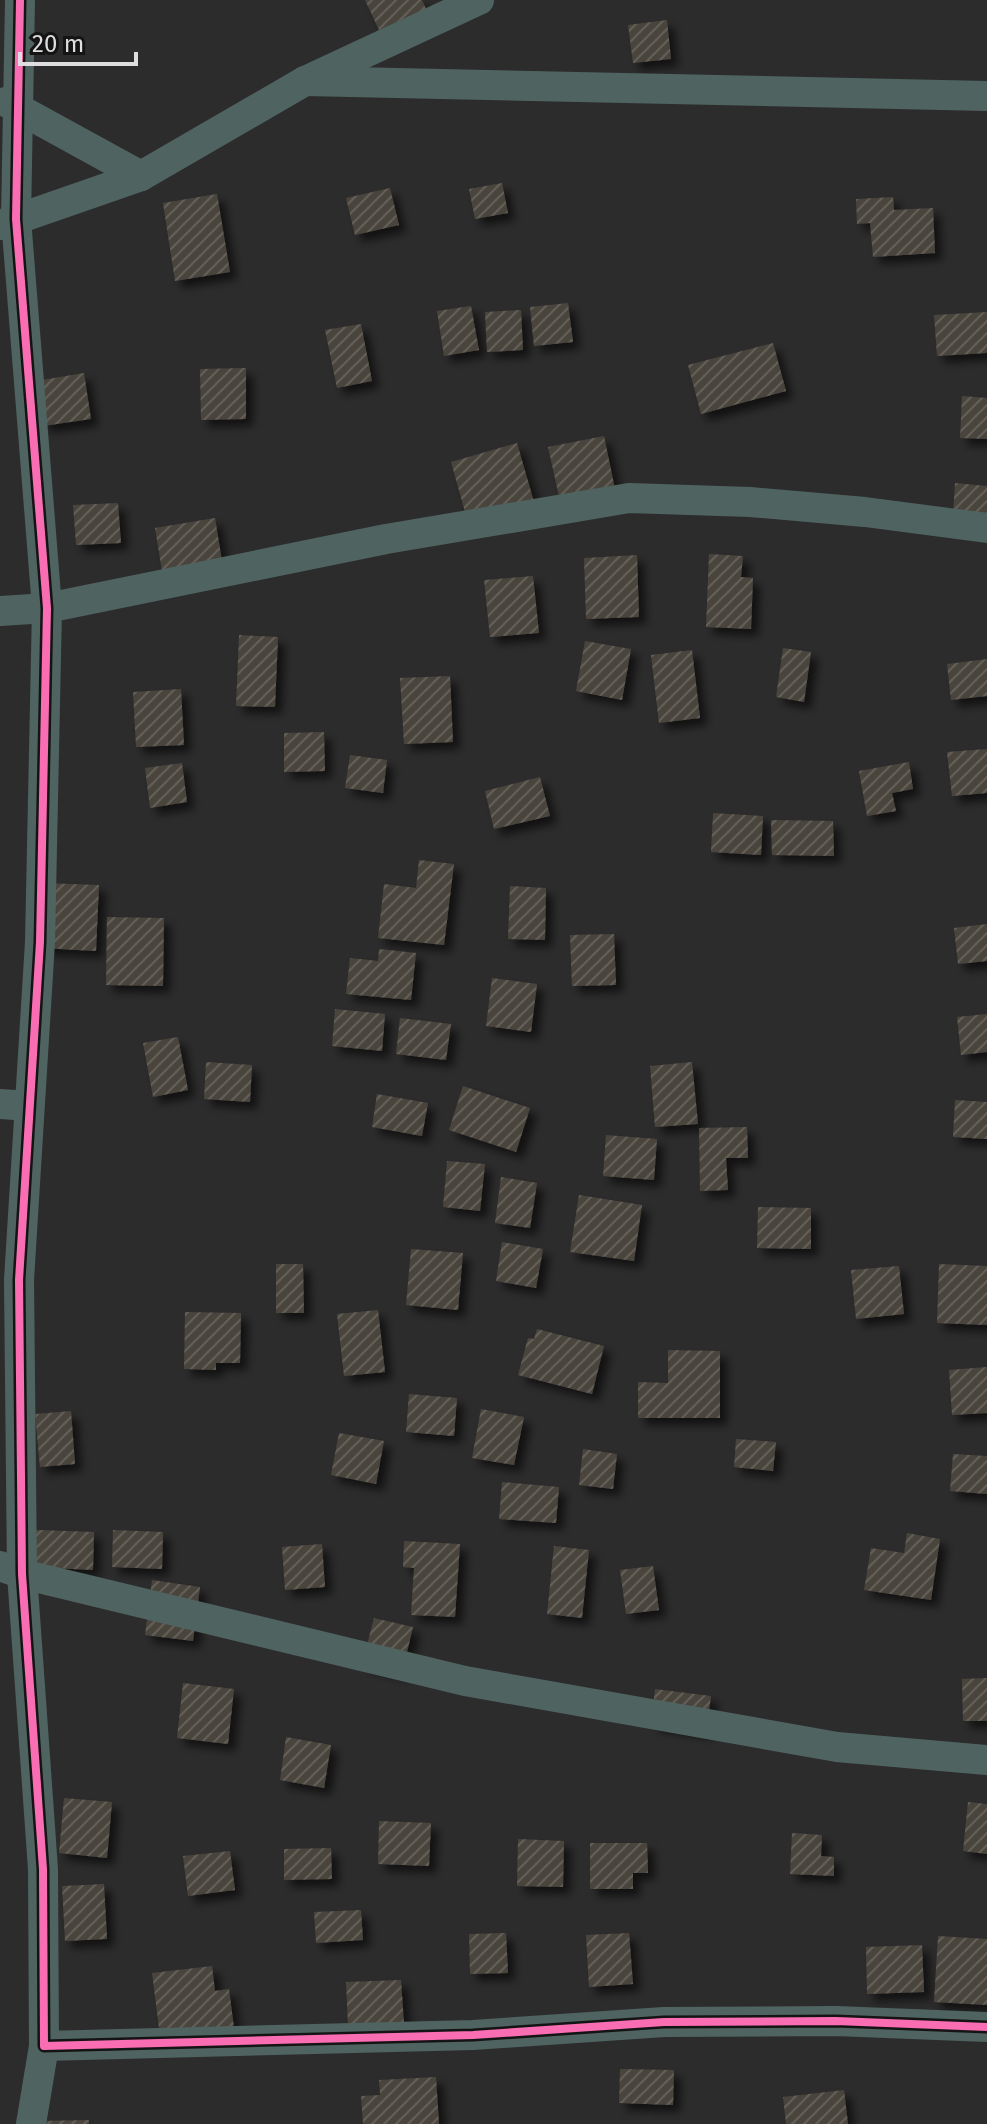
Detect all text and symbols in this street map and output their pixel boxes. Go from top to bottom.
scale bar [20,16,136,66]
text: 20 m [32,30,84,58]

